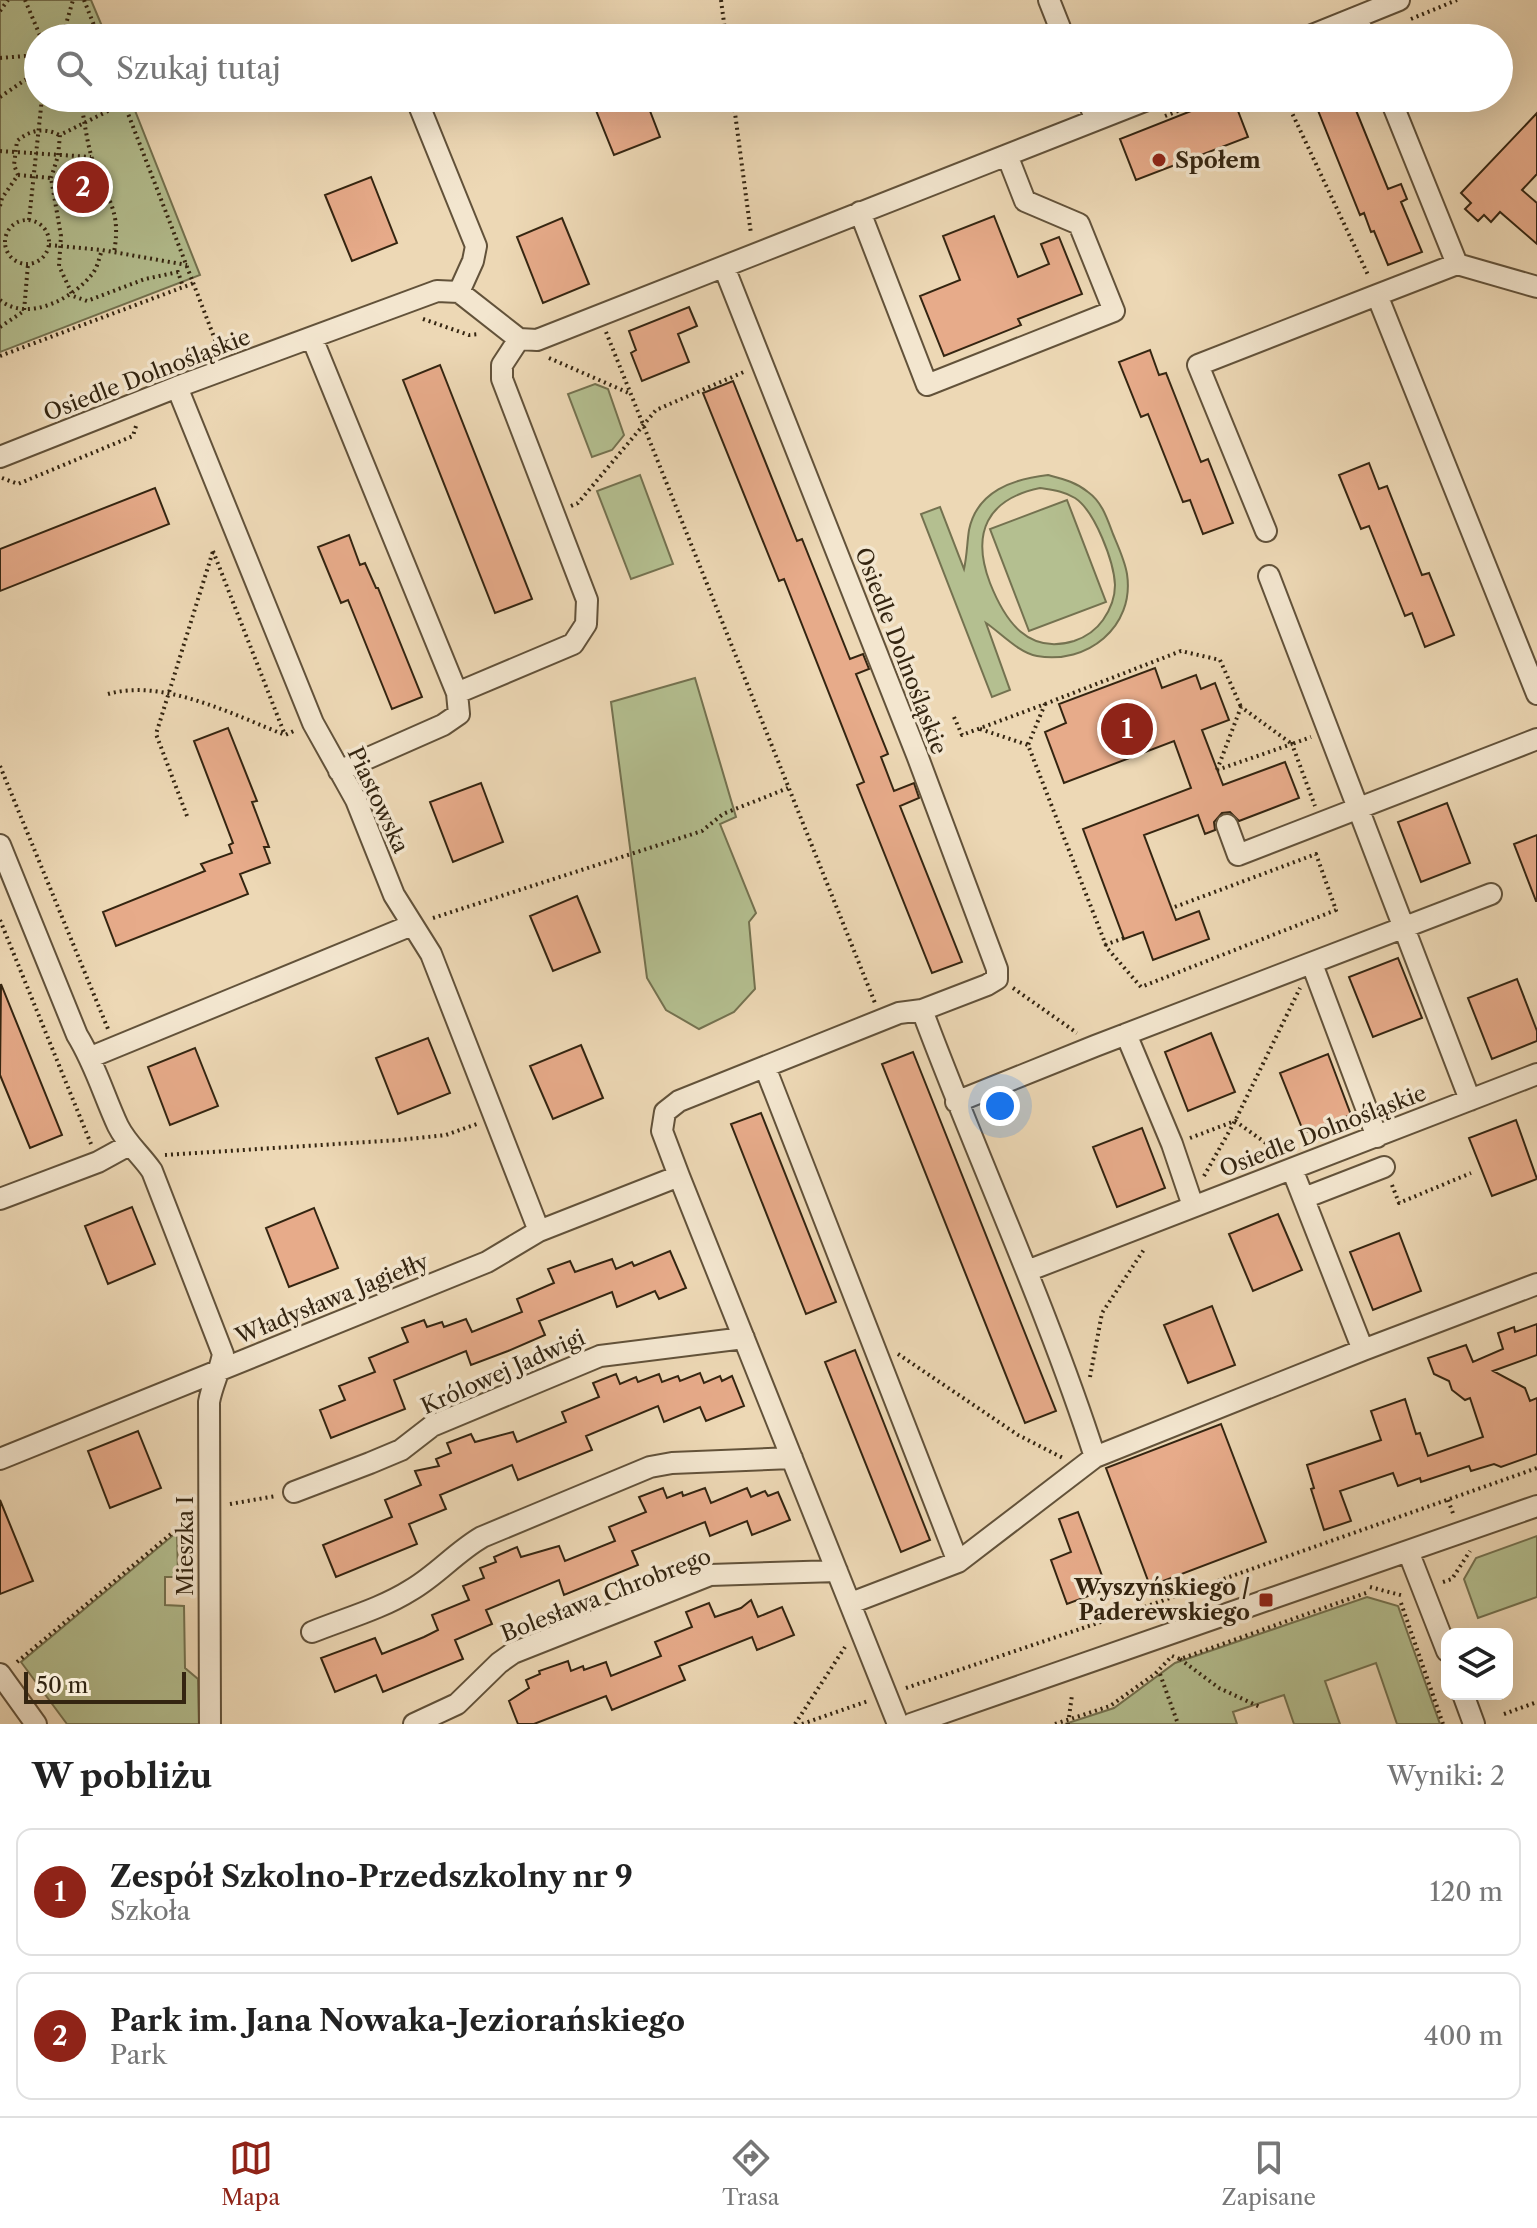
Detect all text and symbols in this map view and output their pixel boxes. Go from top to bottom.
search box [24,24,1513,112]
icon: search [52,46,96,90]
text: Szukaj tutaj [116,50,281,87]
place label: Społem [1175,147,1261,174]
marker: Społem [1150,151,1168,169]
pin: 2 [57,157,109,217]
street label: Osiedle Dolnośląskie [40,323,254,427]
street label: Osiedle Dolnośląskie [849,544,953,758]
pin: 1 [1101,699,1153,759]
street label: Piastowska [342,743,415,858]
street label: Osiedle Dolnośląskie [1216,1079,1430,1183]
your location [980,1086,1020,1126]
street label: Władysława Jagiełły [231,1248,433,1350]
street label: Królowej Jadwigi [417,1324,589,1420]
street label: Mieszka I [172,1496,199,1596]
street label: Bolesława Chrobrego [497,1543,715,1647]
place label: Wyszyńskiego / Paderewskiego [1073,1574,1250,1626]
marker: Wyszyńskiego / Paderewskiego [1257,1591,1275,1609]
map controls [1441,1628,1513,1700]
button: layers [1441,1628,1513,1700]
scale bar [24,1668,186,1704]
text: 50 m [36,1672,88,1699]
text: W pobliżu [32,1755,212,1797]
text: Wyniki: 2 [1387,1760,1505,1792]
text: Zespół Szkolno-Przedszkolny nr 9 [110,1858,633,1895]
text: 1 [54,1876,66,1908]
text: 120 m [1429,1876,1503,1908]
text: Szkoła [110,1895,190,1927]
text: Park im. Jana Nowaka-Jeziorańskiego [110,2002,685,2039]
text: 2 [52,2020,68,2052]
text: 400 m [1424,2020,1503,2052]
text: Park [110,2039,167,2071]
tab: Mapa [221,2136,280,2211]
tab: Trasa [722,2136,779,2211]
tab: Zapisane [1222,2136,1316,2211]

